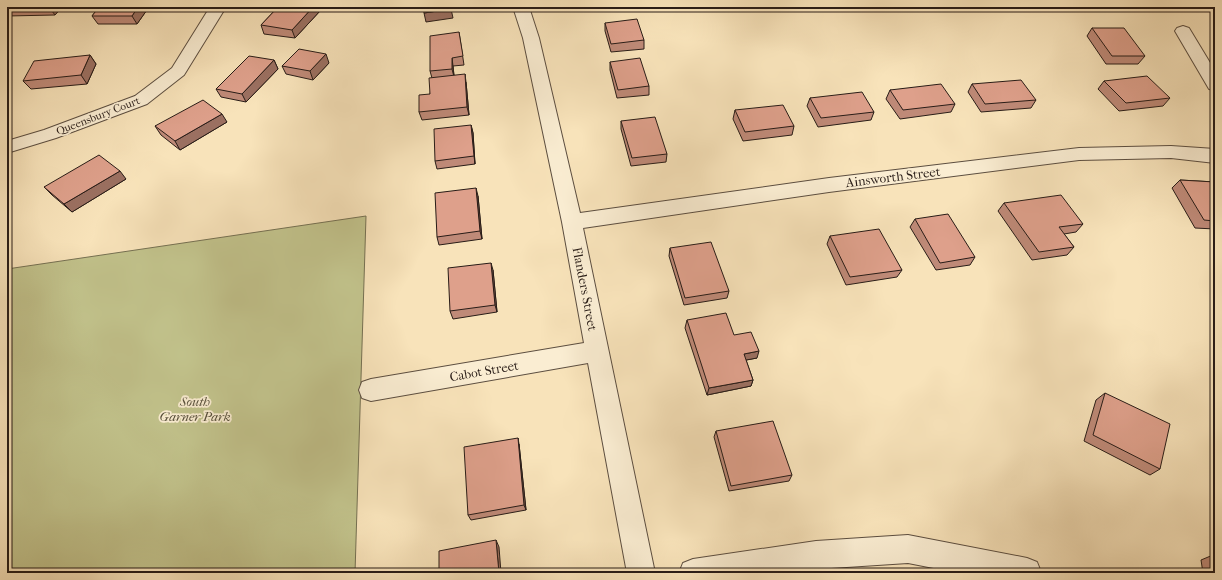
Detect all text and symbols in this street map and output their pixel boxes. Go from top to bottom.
street label: Queensbury Court [54,94,142,138]
street label: Ainsworth Street [844,164,941,190]
street label: Flanders Street [570,246,601,333]
street label: Cabot Street [448,357,520,384]
park label: South Garner Park [159,394,231,424]

